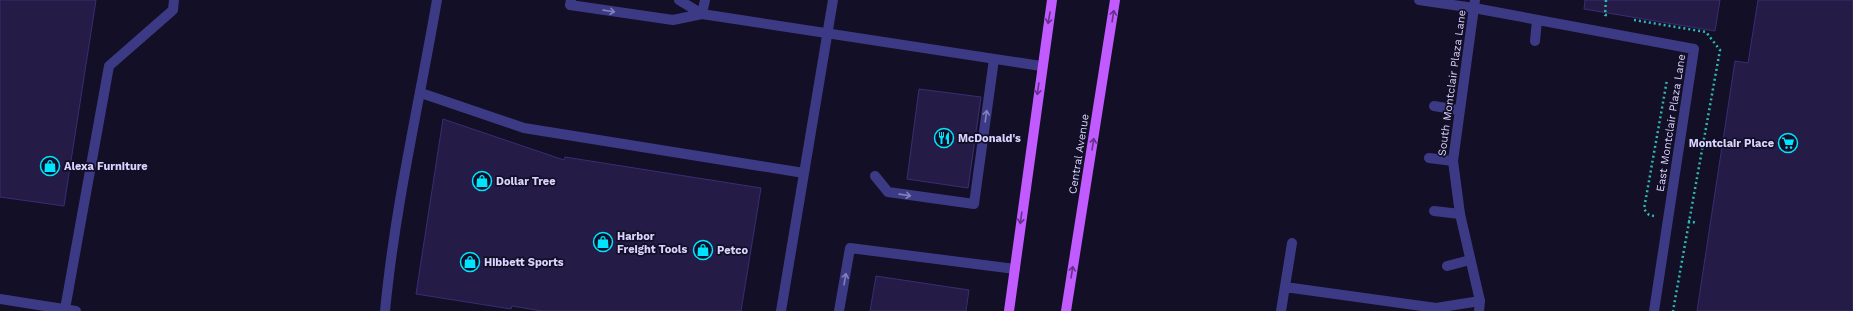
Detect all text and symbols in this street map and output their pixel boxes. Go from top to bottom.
one-way arrow [602,7,615,15]
street label: South Montclair Plaza Lane [1435,9,1469,157]
one-way arrow [1109,10,1117,23]
one-way arrow [1045,11,1053,24]
street label: East Montclair Plaza Lane [1654,53,1688,193]
one-way arrow [1035,82,1042,95]
one-way arrow [982,110,990,123]
street label: Central Avenue [1066,113,1092,195]
restaurant icon: McDonald's [933,127,955,149]
place label: McDonald's [958,132,1021,145]
supermarket icon: Montclair Place [1777,132,1799,154]
place label: Montclair Place [1689,137,1774,150]
one-way arrow [1089,138,1097,151]
shop icon: Alexa Furniture [39,155,61,177]
place label: Alexa Furniture [64,160,148,173]
shop icon: Dollar Tree [471,170,493,192]
place label: Dollar Tree [496,175,556,188]
one-way arrow [898,191,911,199]
one-way arrow [1017,211,1025,224]
place label: Harbor Freight Tools [617,230,687,256]
shop icon: Harbor Freight Tools [592,231,614,253]
shop icon: Petco [692,239,714,261]
place label: Petco [717,244,749,257]
shop icon: Hibbett Sports [459,251,481,273]
place label: Hibbett Sports [484,256,564,269]
one-way arrow [1068,266,1076,279]
one-way arrow [841,273,849,286]

